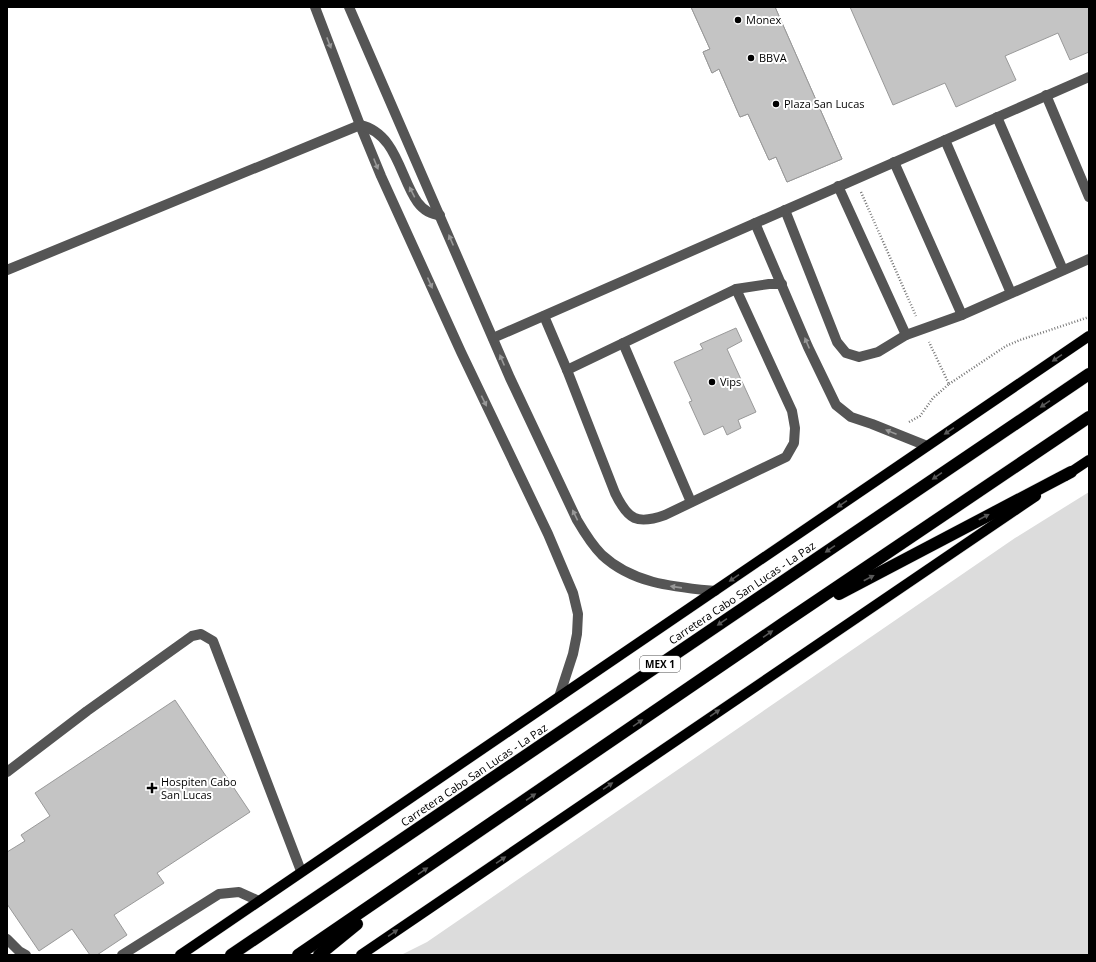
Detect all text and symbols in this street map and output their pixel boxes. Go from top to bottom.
place label: Monex [746,12,781,27]
marker: Monex [733,15,743,25]
one-way arrow [326,38,332,50]
place label: BBVA [759,50,787,65]
marker: BBVA [746,53,756,63]
place label: Plaza San Lucas [784,96,865,111]
marker: Plaza San Lucas [771,99,781,109]
one-way arrow [374,159,380,171]
one-way arrow [409,186,415,198]
one-way arrow [447,234,453,246]
one-way arrow [426,277,433,289]
one-way arrow [804,338,810,349]
one-way arrow [499,354,505,365]
one-way arrow [1052,354,1062,362]
place label: Vips [720,374,741,389]
marker: Vips [707,377,717,387]
one-way arrow [481,395,487,407]
one-way arrow [1039,400,1051,407]
one-way arrow [944,427,955,435]
one-way arrow [885,428,897,434]
one-way arrow [932,472,943,480]
one-way arrow [837,500,847,508]
one-way arrow [572,510,578,521]
one-way arrow [979,514,990,521]
street label: Carretera Cabo San Lucas - La Paz [666,538,818,647]
one-way arrow [825,545,835,553]
one-way arrow [729,574,740,581]
one-way arrow [864,575,875,581]
one-way arrow [670,584,682,590]
one-way arrow [717,618,727,626]
one-way arrow [763,630,773,638]
road number: MEX 1 [640,656,680,672]
one-way arrow [710,709,721,717]
one-way arrow [632,719,643,727]
street label: Carretera Cabo San Lucas - La Paz [398,720,550,829]
place label: Hospiten Cabo San Lucas [161,774,237,802]
marker: Hospiten Cabo San Lucas [146,782,158,794]
one-way arrow [602,783,614,790]
one-way arrow [525,793,536,801]
one-way arrow [495,856,506,864]
one-way arrow [418,867,429,875]
one-way arrow [388,929,398,937]

